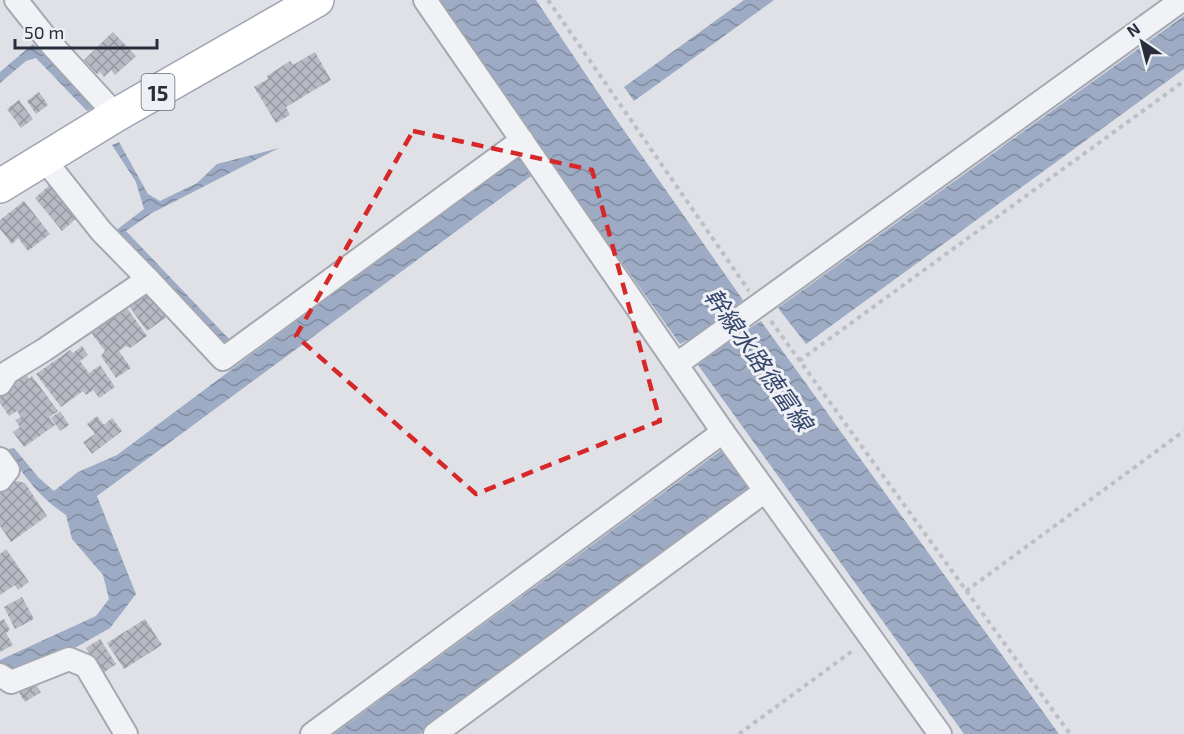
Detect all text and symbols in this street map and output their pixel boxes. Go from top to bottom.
scale bar [15,12,158,50]
north arrow [1112,12,1172,72]
text: N [1123,18,1143,40]
text: 50 m [24,21,64,43]
road number: 15 [142,74,174,110]
water label: 幹線水路徳富線 [699,282,821,439]

